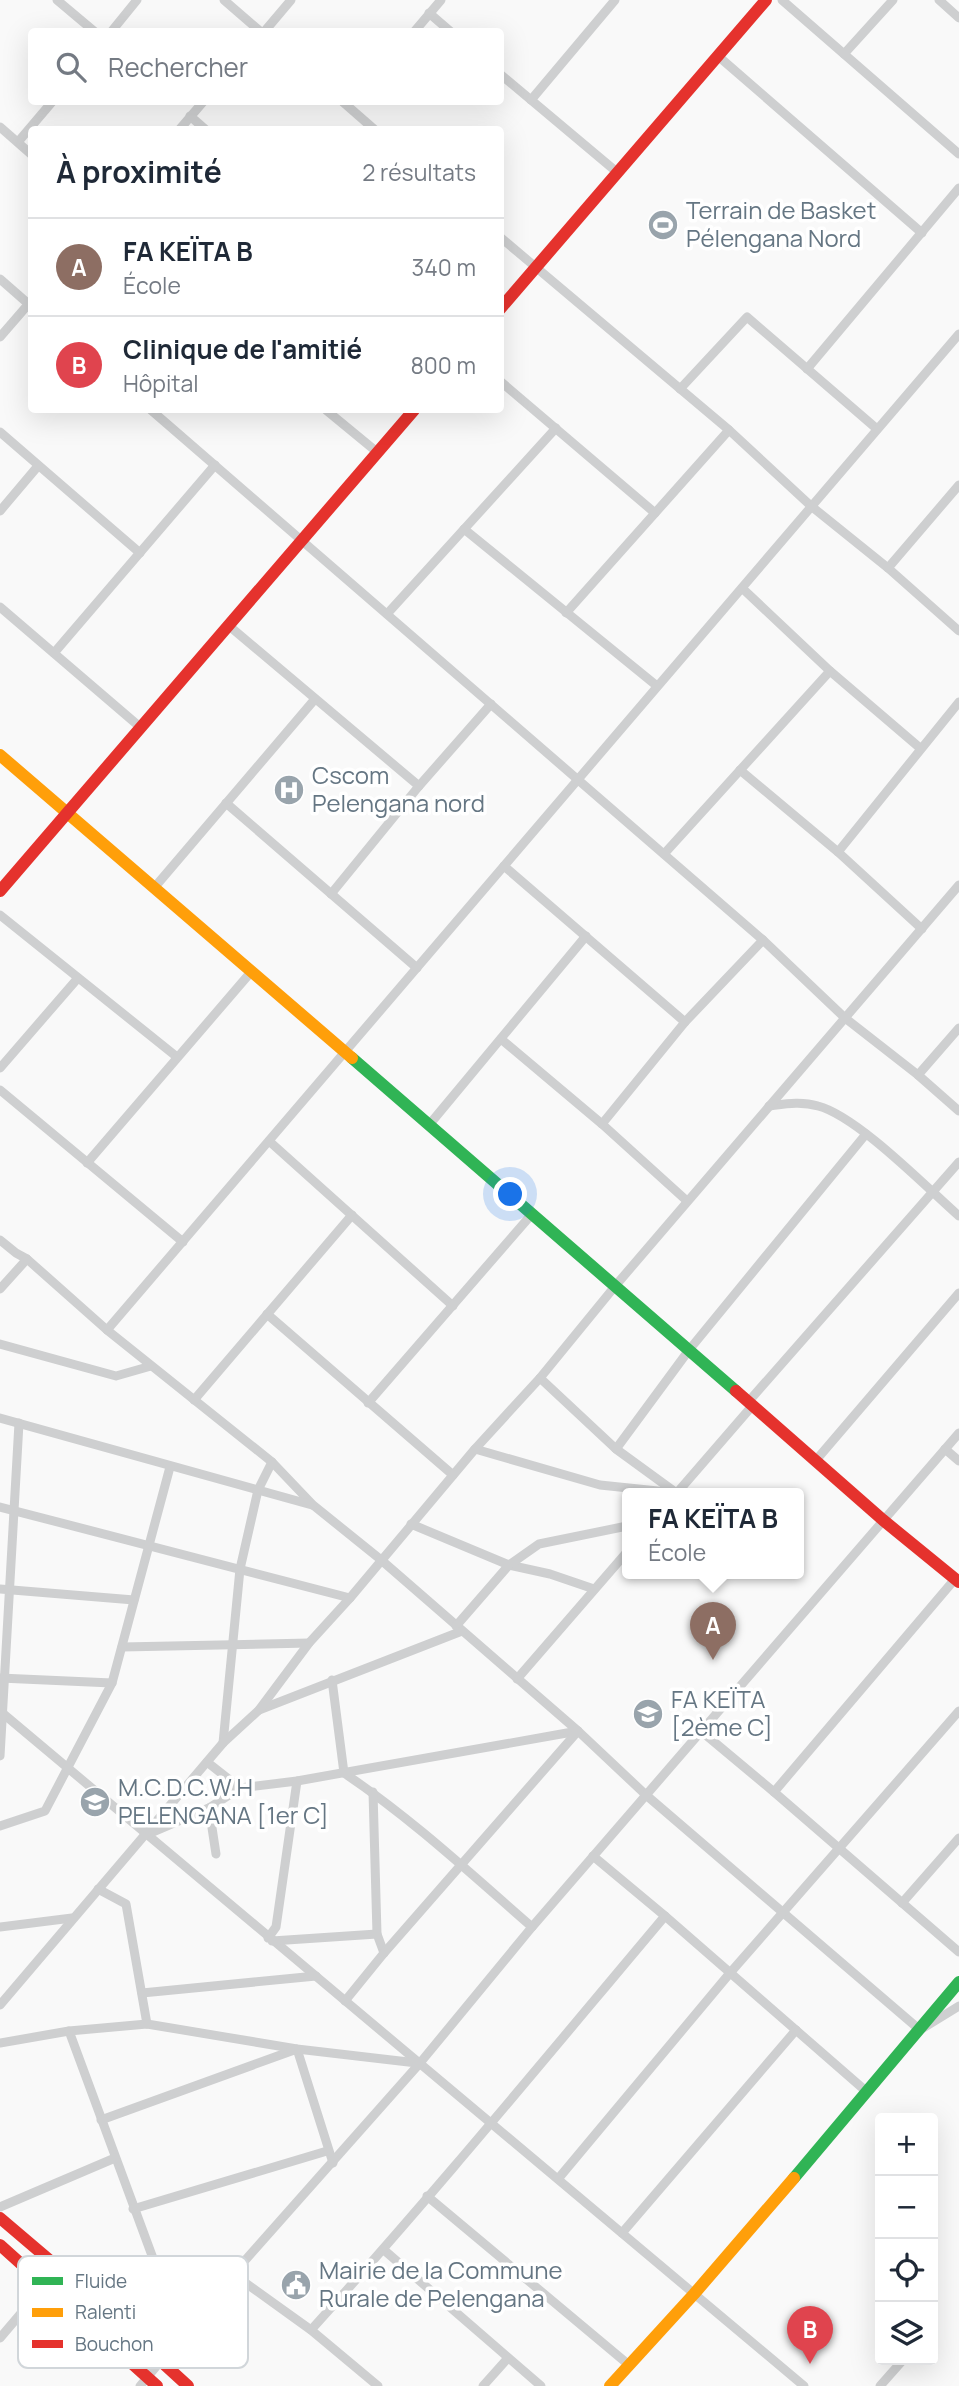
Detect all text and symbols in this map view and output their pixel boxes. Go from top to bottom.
search box [28,28,504,105]
icon: search [52,48,90,86]
text: Rechercher [108,49,248,85]
text: À proximité [56,151,222,192]
text: 2 résultats [362,156,476,188]
place label: Terrain de Basket Pélengana Nord [686,193,876,254]
sports icon: Terrain de Basket Pélengana Nord [646,208,680,242]
text: FA KEÏTA B [123,233,253,269]
text: A [71,251,87,283]
text: 340 m [412,251,476,283]
text: École [123,269,181,301]
text: Clinique de l'amitié [123,331,362,367]
text: B [72,349,86,381]
text: 800 m [410,349,476,381]
text: Hôpital [123,367,199,399]
place label: Cscom Pelengana nord [312,758,485,819]
hospital icon: Cscom Pelengana nord [272,773,306,807]
your location [493,1177,527,1211]
popup [622,1488,804,1579]
text: FA KEÏTA B [648,1500,778,1536]
text: École [648,1536,706,1568]
pin: A [690,1602,736,1660]
place label: FA KEÏTA [2ème C] [671,1682,773,1743]
school or university icon: FA KEÏTA [2ème C] [631,1697,665,1731]
place label: M.C.D.C.W.H PELENGANA [1er C] [118,1770,329,1831]
school or university icon: M.C.D.C.W.H PELENGANA [1er C] [78,1785,112,1819]
map controls [875,2113,938,2365]
button: + [875,2113,938,2176]
button: − [875,2176,938,2239]
button: locate [875,2239,938,2302]
place label: Mairie de la Commune Rurale de Pelengana [319,2253,563,2314]
legend [18,2256,248,2368]
text: Fluide [75,2268,127,2294]
public building icon: Mairie de la Commune Rurale de Pelengana [279,2268,313,2302]
text: Ralenti [75,2299,136,2325]
button: layers [875,2302,938,2365]
pin: B [787,2306,833,2364]
text: Bouchon [75,2331,154,2357]

